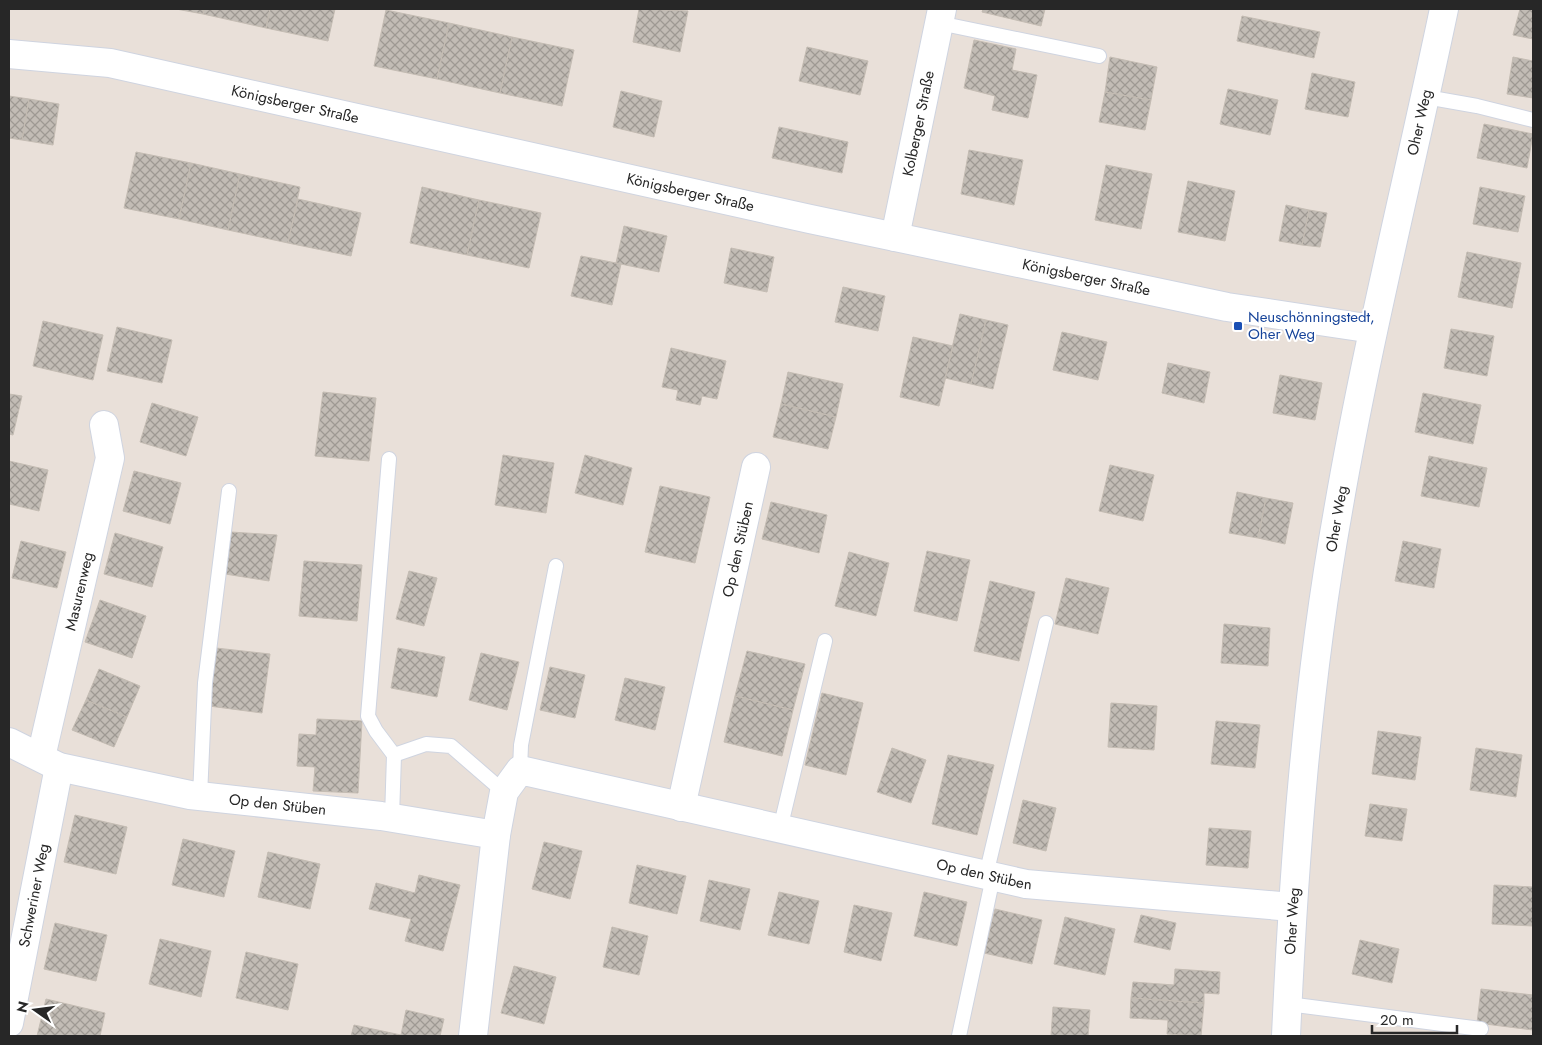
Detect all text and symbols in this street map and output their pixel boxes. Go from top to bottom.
street label: Kolberger Straße [897,68,940,178]
street label: Königsberger Straße [229,79,361,129]
street label: Oher Weg [1401,87,1437,158]
street label: Königsberger Straße [624,167,757,217]
street label: Königsberger Straße [1020,253,1153,302]
place label: Neuschönningstedt, Oher Weg [1248,306,1375,345]
marker: Neuschönningstedt, Oher Weg [1232,320,1244,332]
street label: Oher Weg [1320,484,1353,554]
street label: Op den Stüben [717,499,759,599]
street label: Masurenweg [60,550,99,633]
street label: Op den Stüben [228,788,327,821]
street label: Schweriner Weg [13,842,55,949]
street label: Op den Stüben [934,853,1033,895]
street label: Oher Weg [1279,887,1305,955]
north arrow [10,985,60,1035]
text: N [11,999,33,1015]
scale bar [1372,1002,1457,1034]
text: 20 m [1380,1009,1414,1031]

